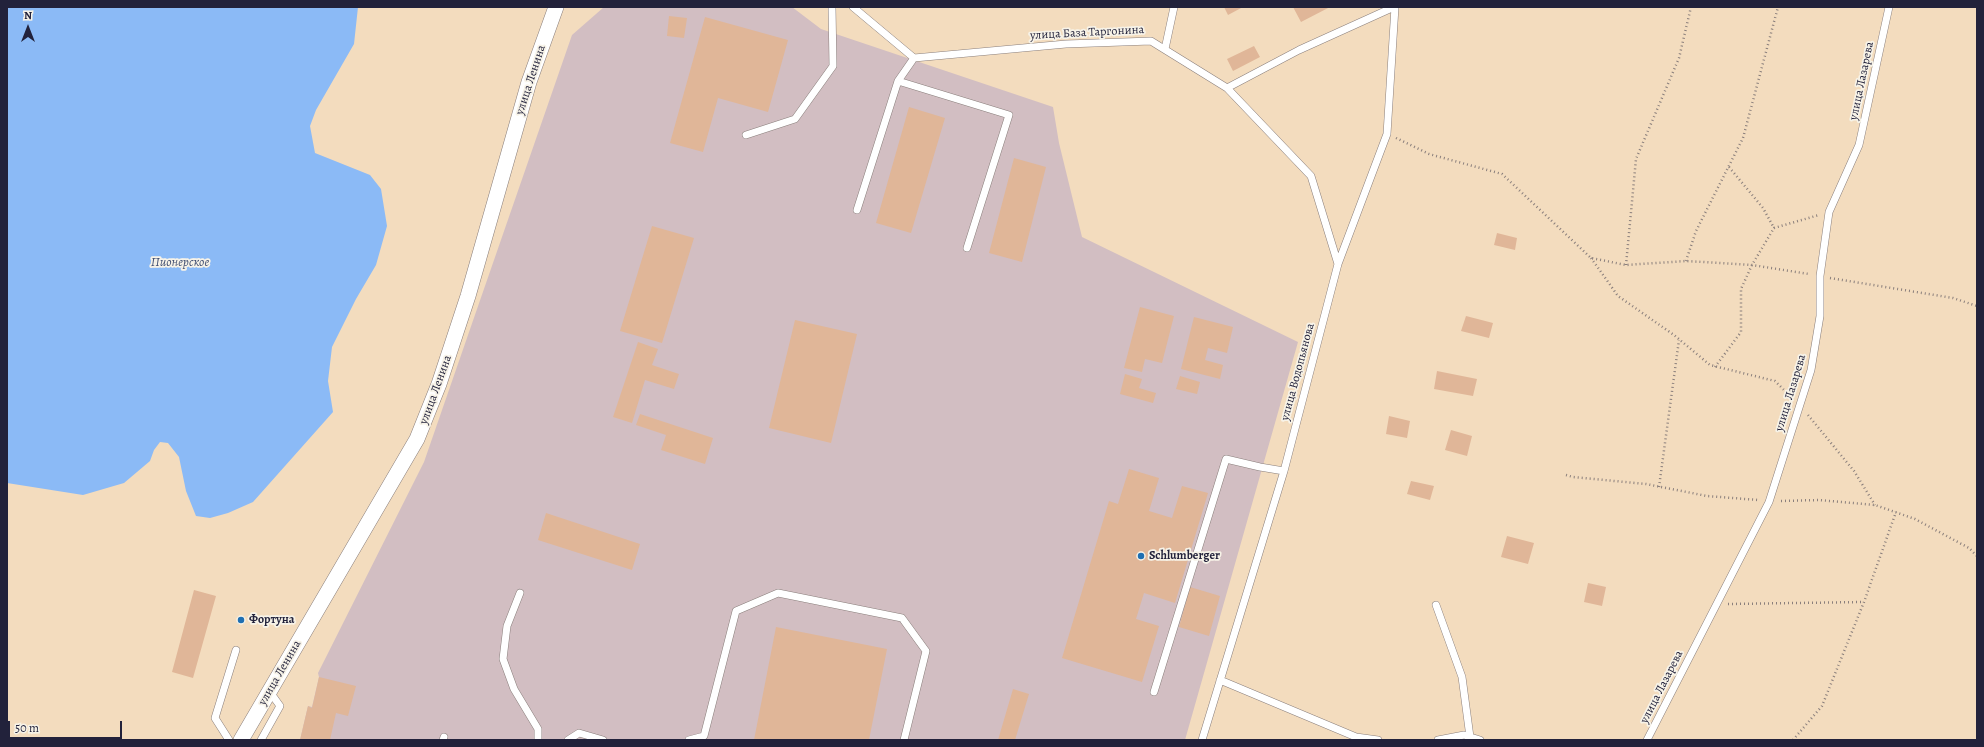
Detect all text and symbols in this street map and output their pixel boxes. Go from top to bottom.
north arrow [8,8,48,48]
text: N [24,8,32,23]
street label: улица База Таргонина [1030,23,1144,43]
street label: улица Лазарева [1847,40,1877,122]
street label: улица Ленина [513,43,549,117]
water label: Пионерское [151,255,209,271]
street label: улица Водопьянова [1278,322,1318,422]
street label: улица Ленина [417,353,455,427]
street label: улица Лазарева [1772,353,1810,433]
place label: Schlumberger [1149,549,1220,563]
marker: Schlumberger [1136,551,1146,561]
place label: Фортуна [249,613,294,627]
marker: Фортуна [236,615,246,625]
street label: улица Ленина [256,638,304,708]
street label: улица Лазарева [1637,648,1687,726]
scale bar [10,713,124,739]
text: 50 m [15,720,39,736]

